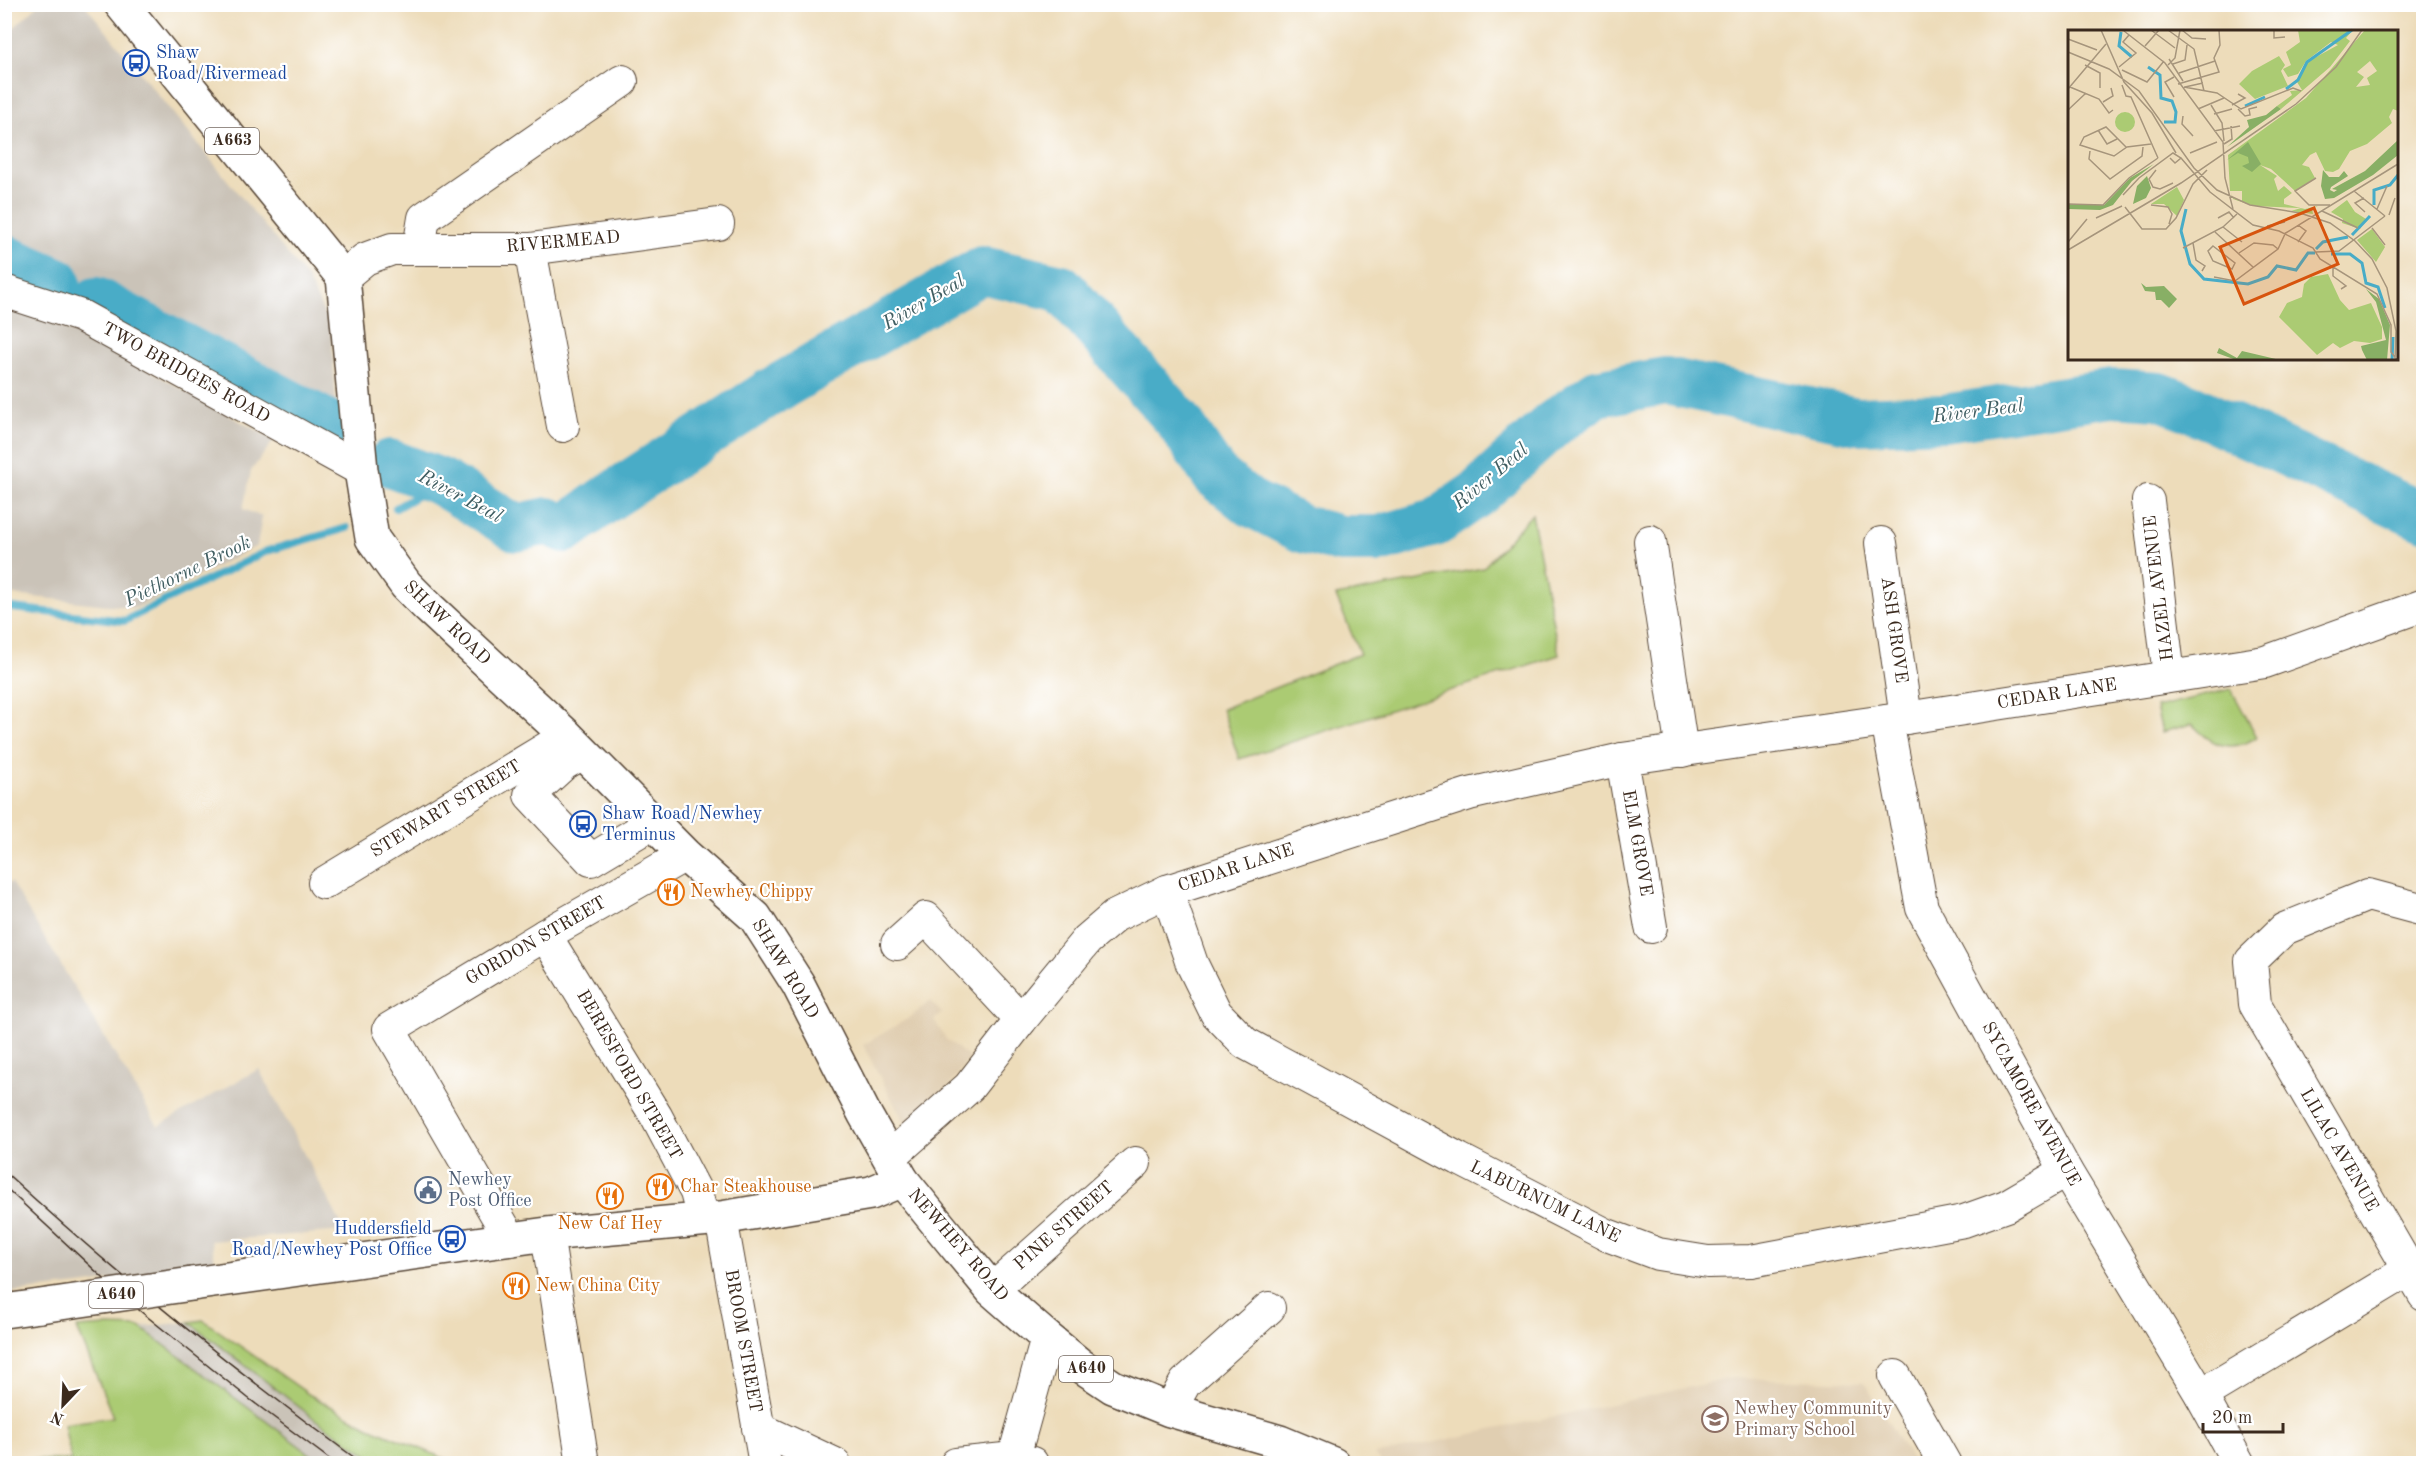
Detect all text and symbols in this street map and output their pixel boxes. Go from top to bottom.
inset map [2068,30,2398,360]
place label: Shaw Road/Rivermead [156,44,287,83]
bus stop icon: Shaw Road/Rivermead [121,48,151,78]
road number: A663 [205,128,259,154]
street label: RIVERMEAD [505,228,621,256]
water label: River Beal [879,271,969,335]
street label: TWO BRIDGES ROAD [99,319,273,427]
water label: River Beal [1930,396,2025,428]
water label: River Beal [1449,440,1533,515]
water label: River Beal [414,466,505,527]
street label: HAZEL AVENUE [2141,514,2177,662]
water label: Piethorne Brook [121,533,255,612]
street label: ASH GROVE [1878,576,1910,684]
street label: SHAW ROAD [400,577,494,669]
street label: CEDAR LANE [1996,676,2118,712]
street label: STEWART STREET [368,757,524,861]
street label: ELM GROVE [1619,788,1655,898]
place label: Shaw Road/Newhey Terminus [602,805,763,844]
bus stop icon: Shaw Road/Newhey Terminus [568,809,598,839]
street label: CEDAR LANE [1176,841,1296,895]
restaurant icon: Newhey Chippy [656,877,686,907]
place label: Newhey Chippy [690,883,814,901]
street label: GORDON STREET [463,894,609,988]
street label: SHAW ROAD [748,916,822,1022]
street label: BERESFORD STREET [573,987,685,1163]
street label: SYCAMORE AVENUE [1978,1019,2084,1189]
street label: LILAC AVENUE [2297,1085,2381,1215]
street label: LABURNUM LANE [1467,1158,1623,1246]
place label: Newhey Post Office [448,1171,532,1210]
restaurant icon: Char Steakhouse [645,1172,675,1202]
public building icon: Newhey Post Office [413,1175,443,1205]
place label: Char Steakhouse [680,1178,812,1196]
street label: PINE STREET [1011,1178,1117,1274]
restaurant icon: New Caf Hey [595,1181,625,1211]
street label: NEWHEY ROAD [904,1185,1012,1305]
place label: New Caf Hey [557,1215,663,1233]
place label: Huddersfield Road/Newhey Post Office [231,1220,432,1259]
bus stop icon: Huddersfield Road/Newhey Post Office [437,1224,467,1254]
street label: BROOM STREET [722,1268,764,1414]
restaurant icon: New China City [501,1271,531,1301]
place label: New China City [536,1277,661,1295]
road number: A640 [89,1282,143,1308]
road number: A640 [1059,1356,1113,1382]
north arrow [33,1375,93,1435]
scale bar [2203,1396,2282,1434]
place label: Newhey Community Primary School [1734,1400,1893,1439]
school or university icon: Newhey Community Primary School [1700,1404,1730,1434]
text: N [48,1407,67,1427]
text: 20 m [2212,1409,2252,1427]

